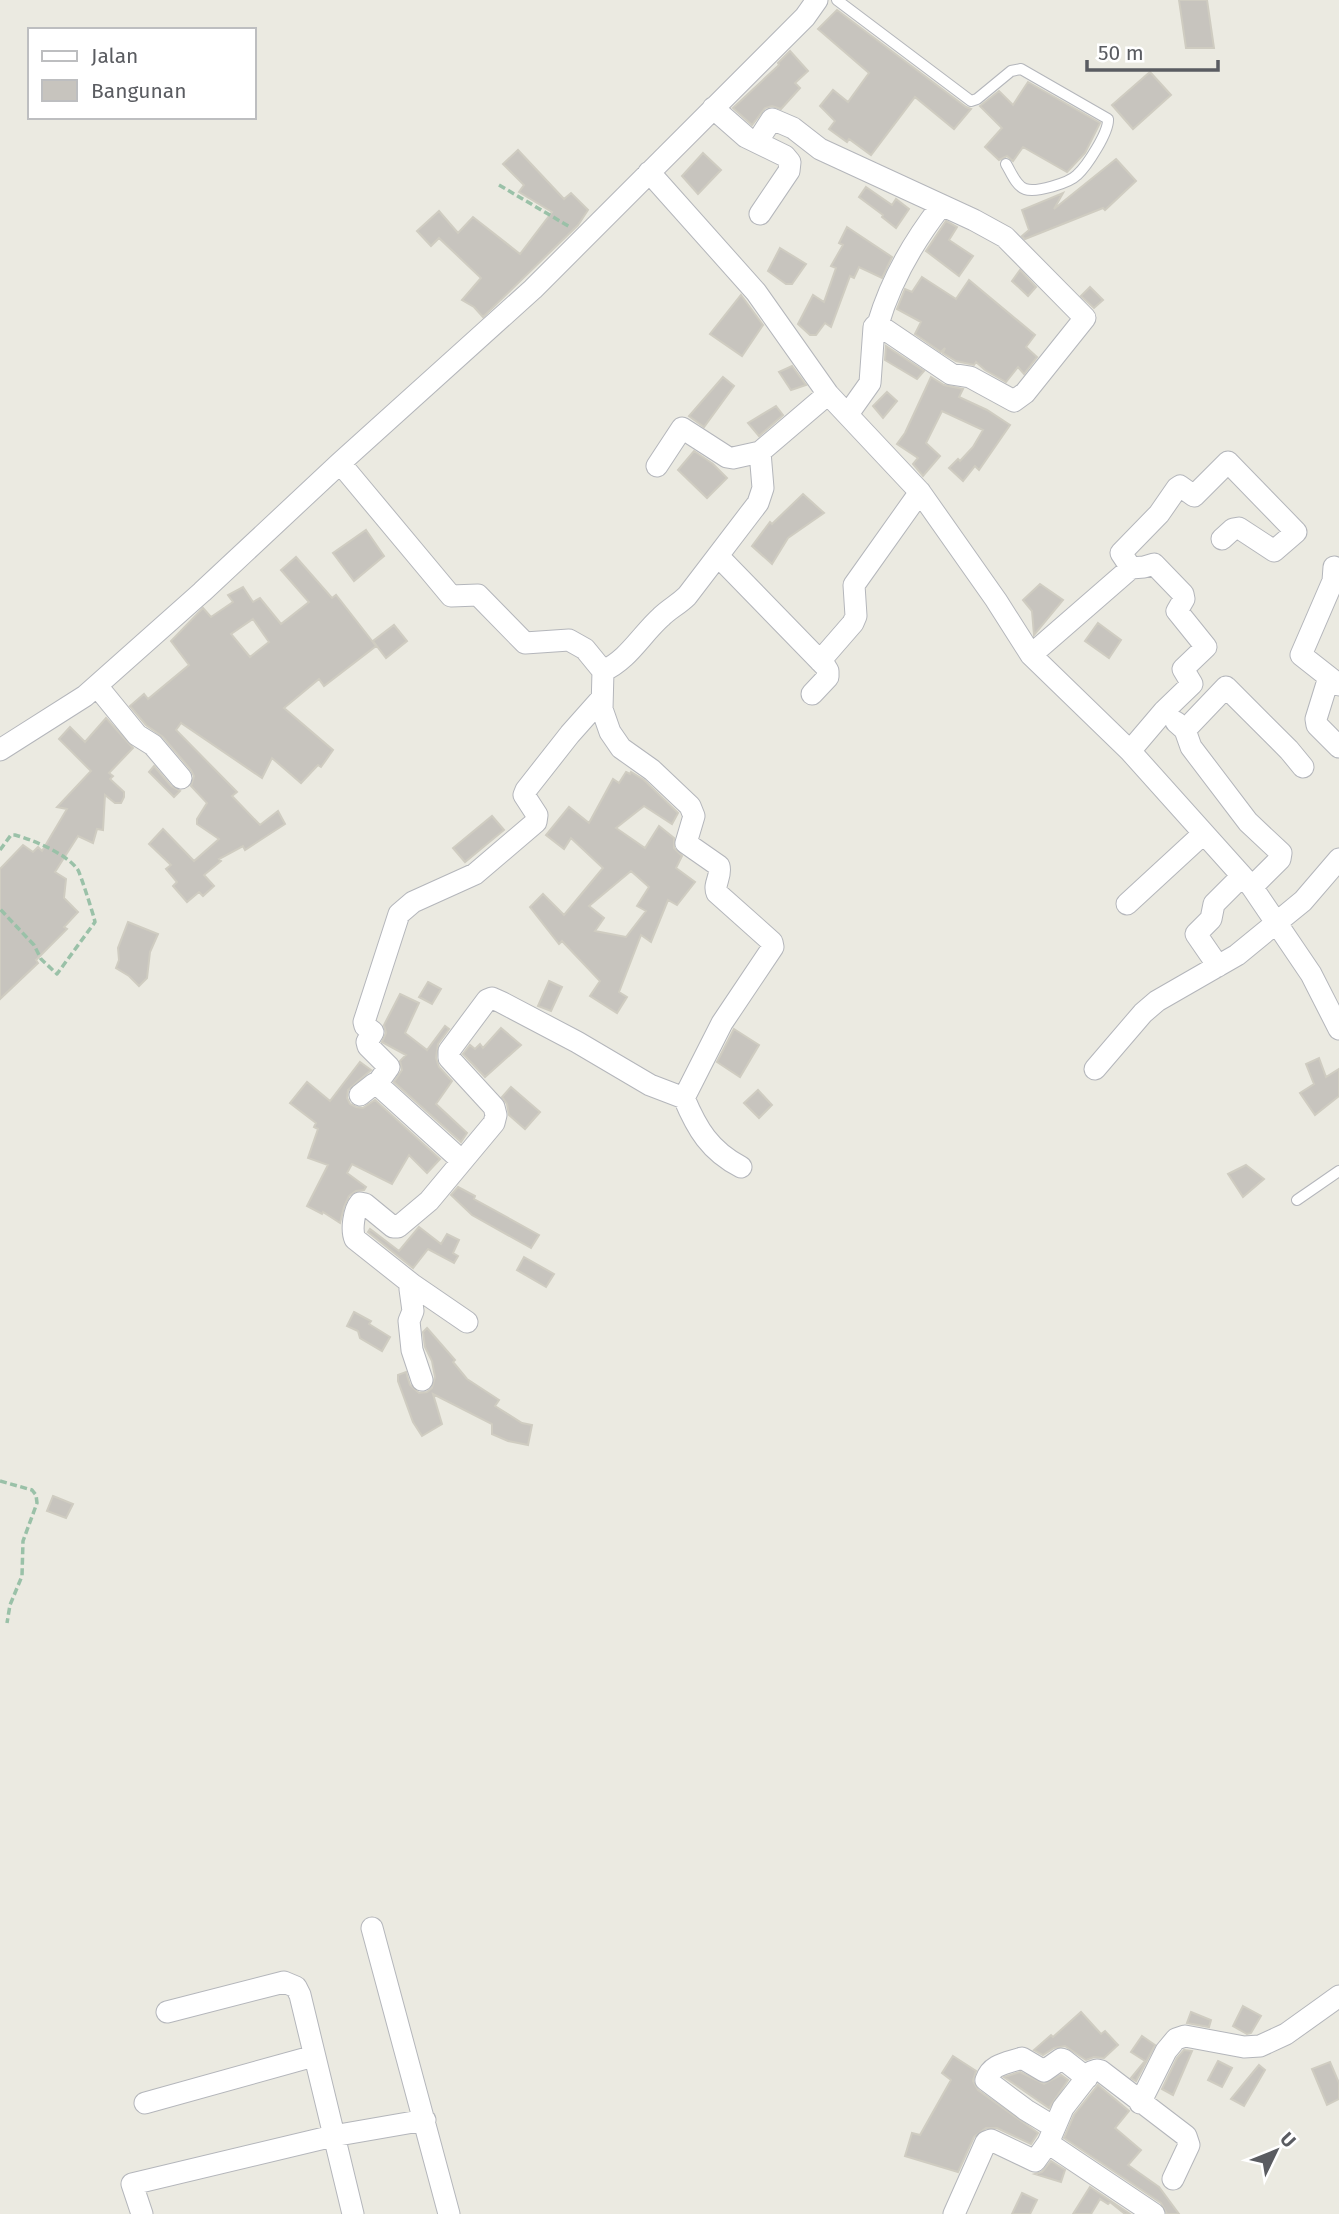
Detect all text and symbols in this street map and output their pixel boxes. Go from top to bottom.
legend [28,28,256,119]
scale bar [1087,28,1218,72]
text: 50 m [1098,40,1144,66]
text: Jalan [91,43,138,69]
text: Bangunan [91,78,186,104]
north arrow [1241,2116,1311,2186]
text: U [1275,2127,1301,2152]

